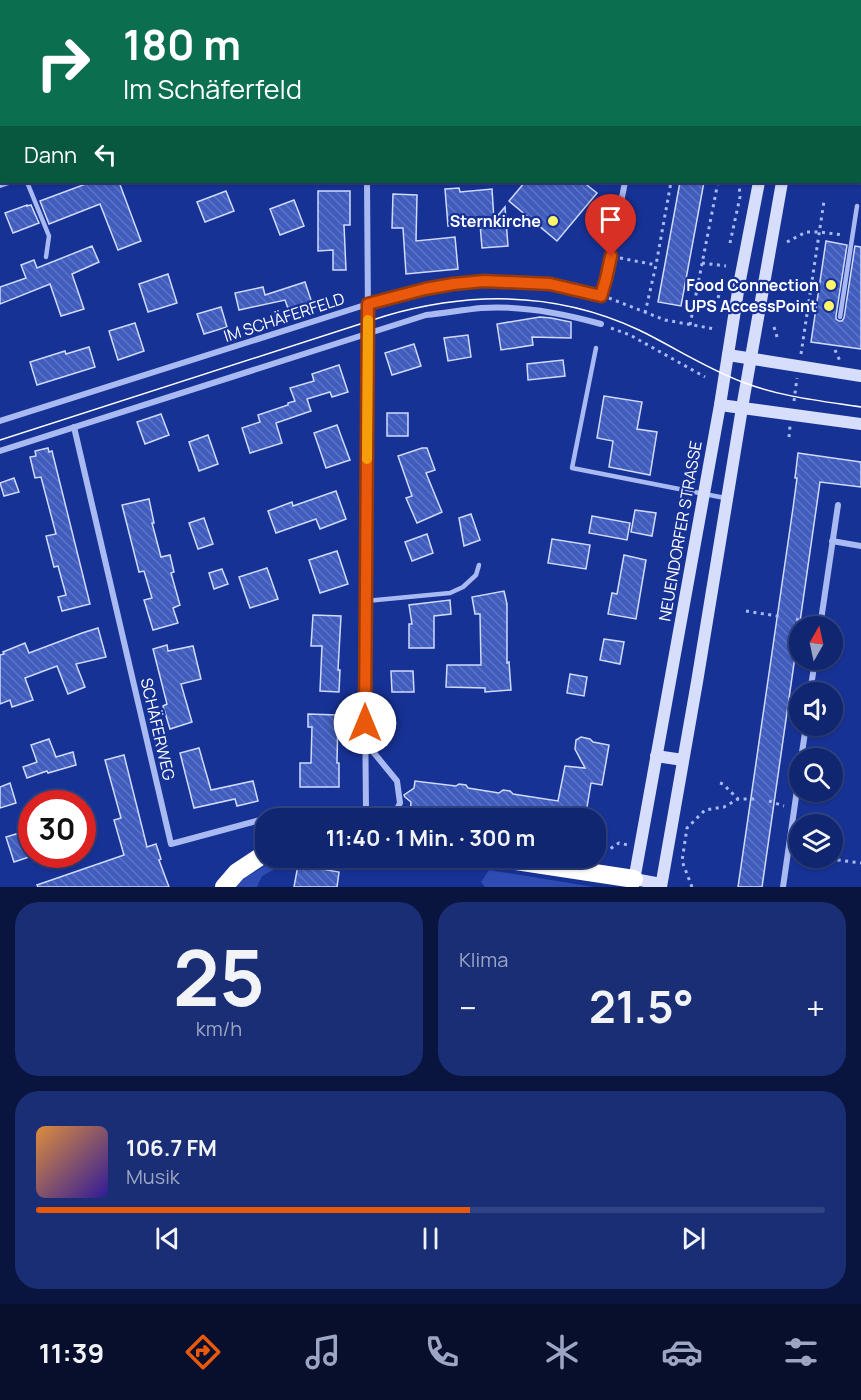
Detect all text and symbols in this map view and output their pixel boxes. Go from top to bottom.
text: 180 m [123,15,241,73]
icon: right [24,24,102,102]
text: Im Schäferfeld [123,70,302,107]
icon: left [89,138,122,171]
text: Dann [24,140,77,170]
pin [585,194,636,256]
icon: arrive [594,203,627,236]
place label: Sternkirche [450,210,541,232]
marker: Sternkirche [546,214,560,228]
place label: Food Connection [686,274,819,296]
marker: Food Connection [824,278,838,292]
street label: IM SCHÄFERFELD [221,287,348,347]
place label: UPS AccessPoint [685,295,817,317]
marker: UPS AccessPoint [822,299,836,313]
street label: NEUENDORFER STRASSE [653,439,707,623]
north arrow [789,616,843,670]
map controls [789,616,843,868]
street label: SCHÄFERWEG [136,676,180,782]
button: sound [789,682,843,736]
position arrow [333,691,397,755]
button: search [789,748,843,802]
speed limit sign: 30 [18,790,96,868]
button: layers [789,814,843,868]
text: 11:40 · 1 Min. · 300 m [326,823,535,853]
text: 25 [173,923,265,1029]
text: Klima [459,946,508,973]
text: 21.5° [589,975,694,1037]
text: − [459,985,477,1030]
text: + [806,985,825,1030]
text: km/h [196,1015,242,1042]
text: 106.7 FM [126,1133,217,1163]
text: Musik [126,1163,180,1190]
icon: previous [151,1222,184,1255]
icon: pause [414,1222,447,1255]
icon: next [677,1222,710,1255]
icon: directions [182,1331,224,1373]
icon: music [302,1331,344,1373]
icon: phone [421,1331,463,1373]
icon: climate [541,1331,583,1373]
icon: car [661,1331,703,1373]
icon: filters [780,1331,822,1373]
text: 11:39 [39,1334,104,1371]

